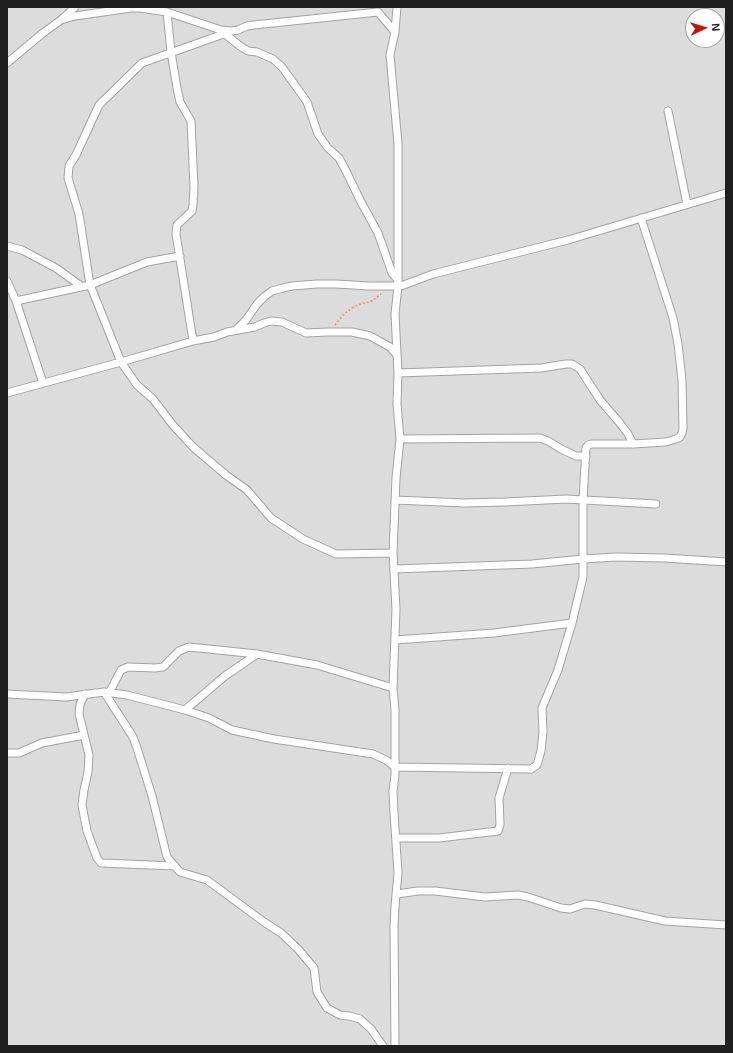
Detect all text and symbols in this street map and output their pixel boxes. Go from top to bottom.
north arrow [685,8,725,48]
text: N [710,23,722,32]

